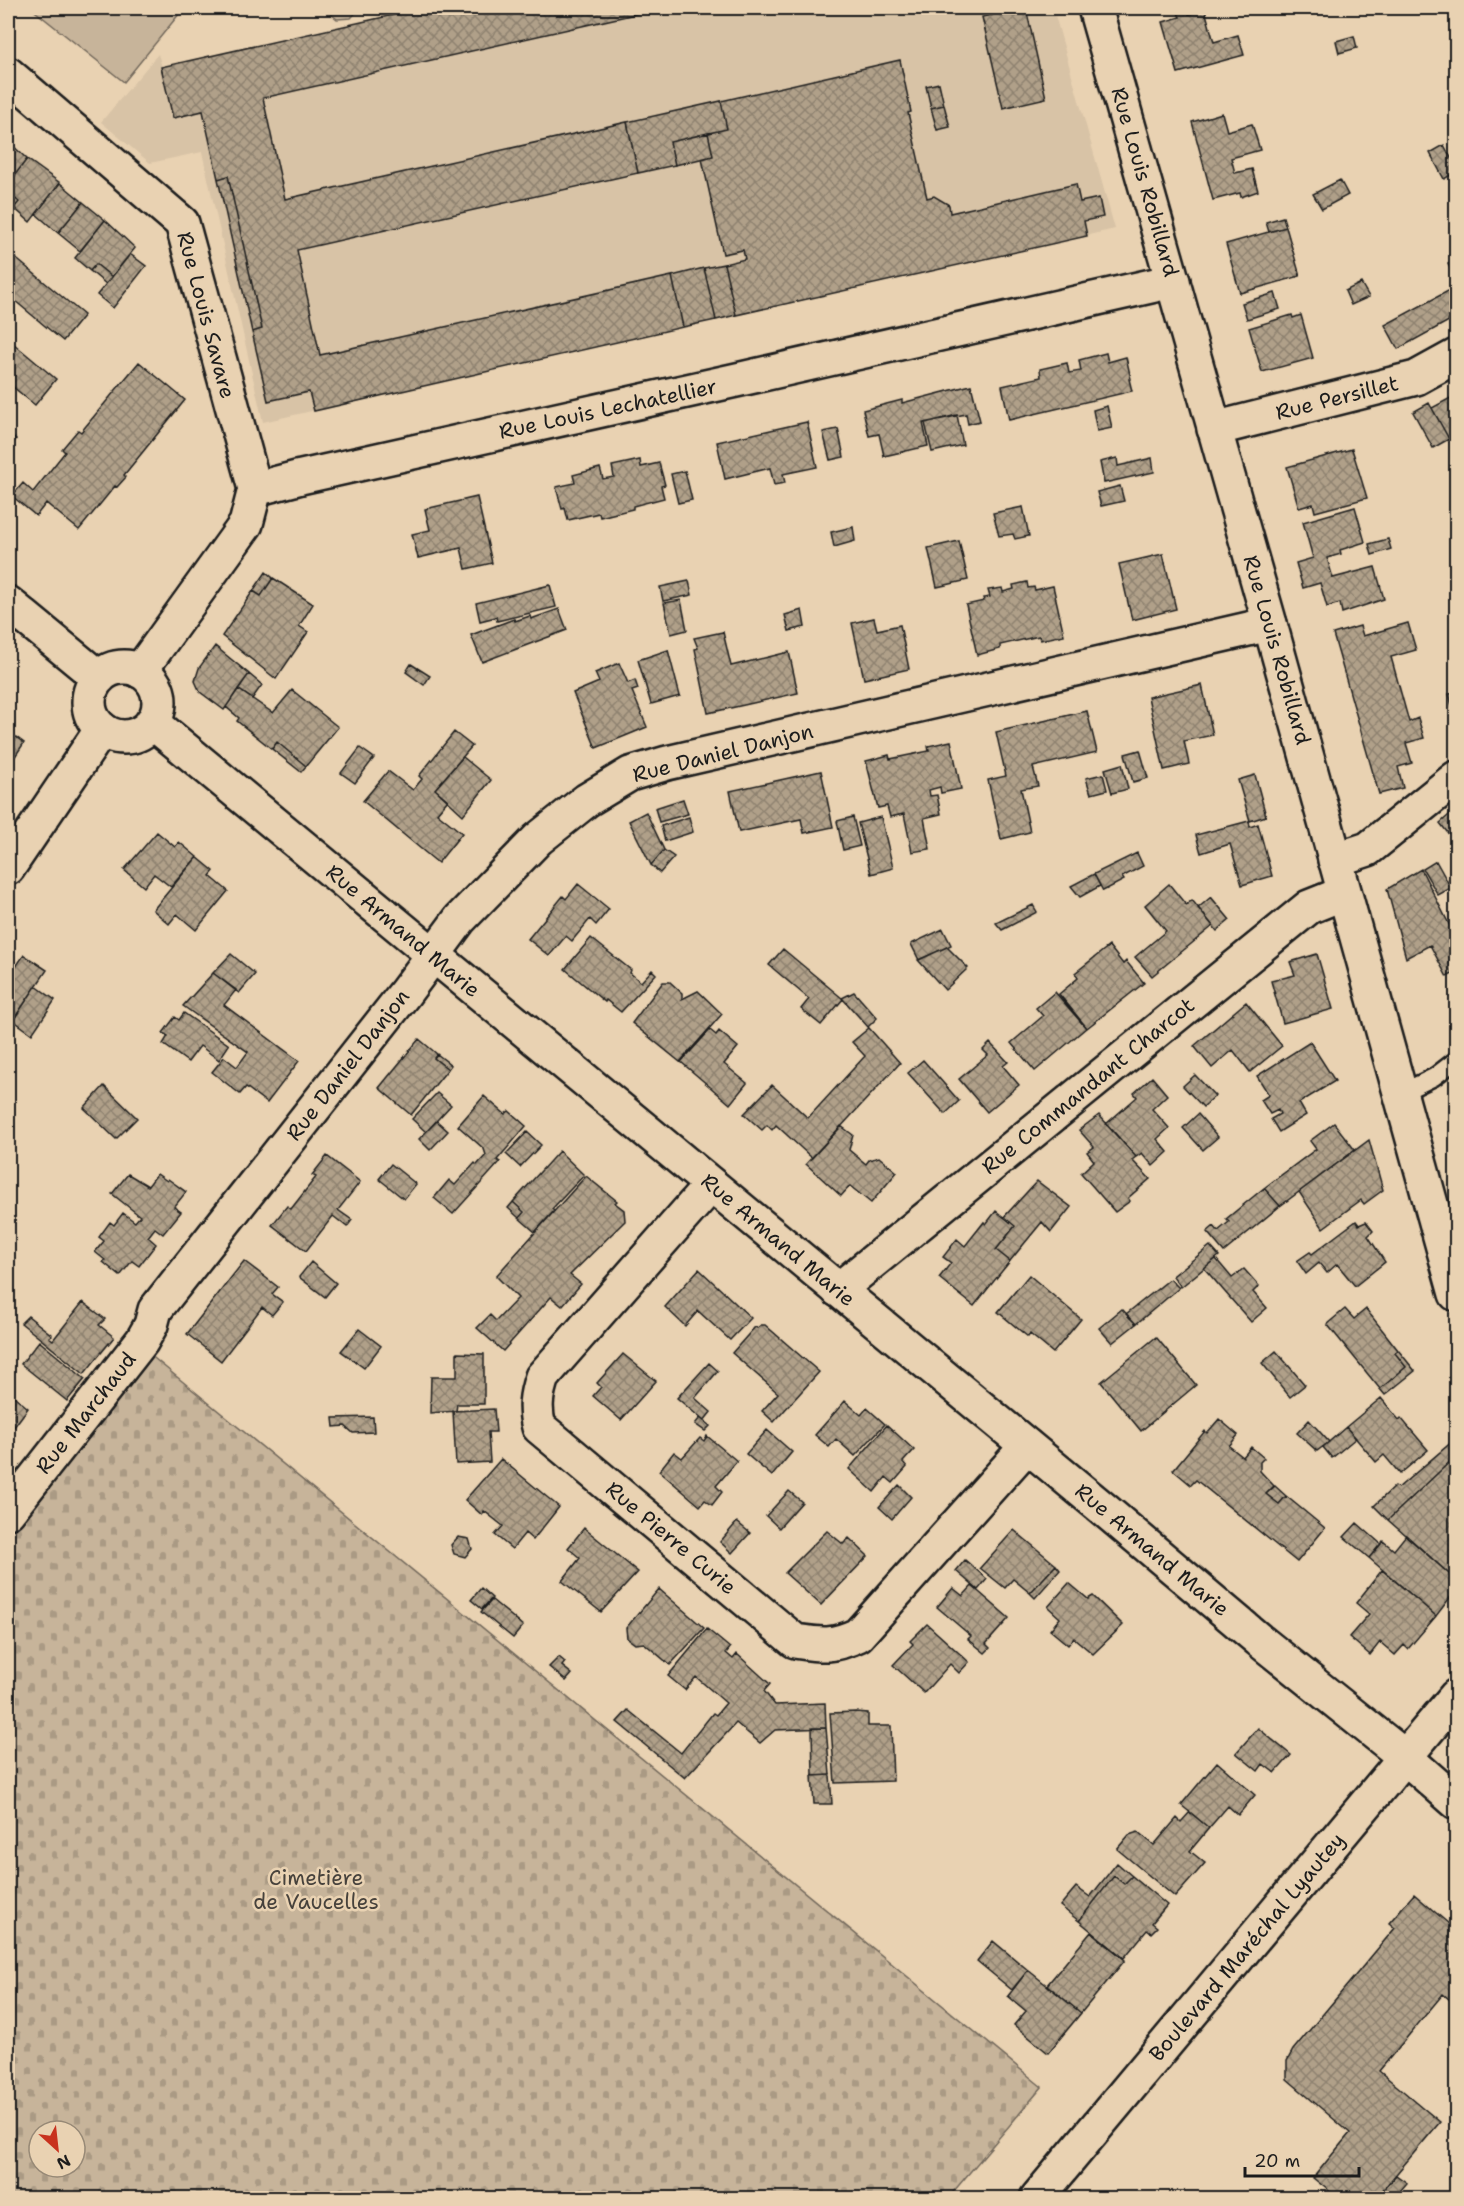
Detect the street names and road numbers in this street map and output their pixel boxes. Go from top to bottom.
street label: Rue Louis Robillard [1105,84,1185,280]
street label: Rue Louis Savare [170,228,242,402]
street label: Rue Persillet [1273,369,1401,427]
street label: Rue Louis Lechatellier [496,372,720,446]
street label: Rue Louis Robillard [1237,552,1317,748]
street label: Rue Daniel Danjon [630,717,816,789]
street label: Rue Armand Marie [320,858,486,1004]
street label: Rue Daniel Danjon [280,983,416,1147]
street label: Rue Commandant Charcot [976,991,1200,1181]
street label: Rue Armand Marie [695,1167,861,1313]
street label: Rue Marchaud [29,1346,143,1480]
street label: Rue Pierre Curie [600,1475,742,1601]
street label: Rue Armand Marie [1069,1477,1235,1623]
street label: Boulevard Maréchal Lyautey [1143,1827,1351,2067]

